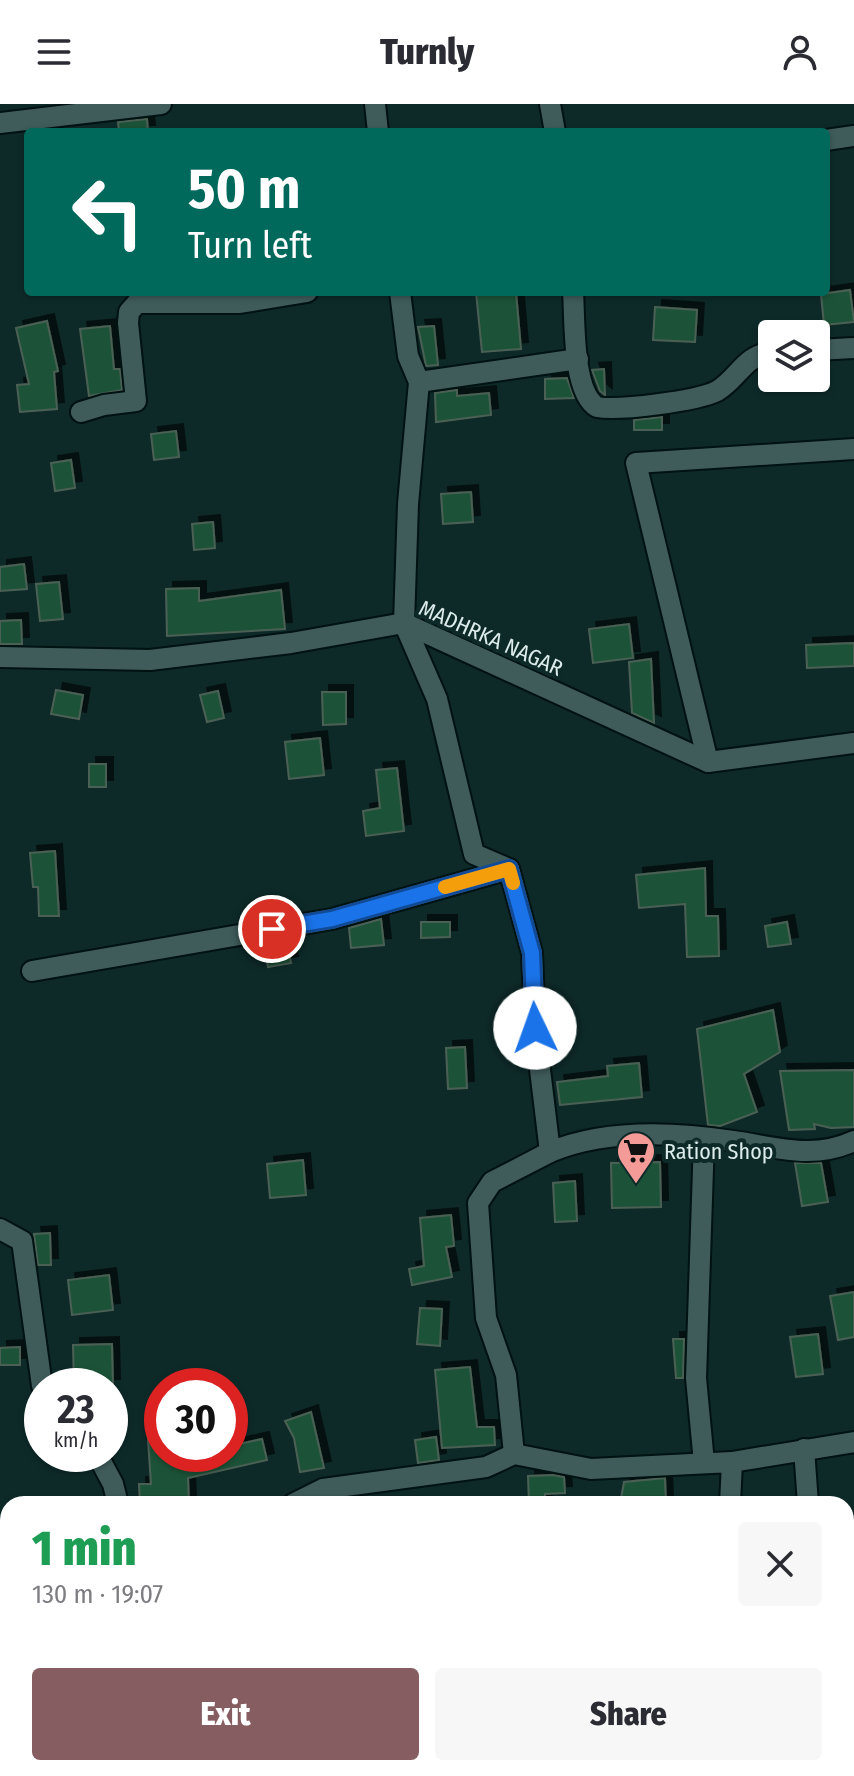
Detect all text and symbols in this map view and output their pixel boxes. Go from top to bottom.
icon: menu [32,30,76,74]
text: Turnly [380,30,474,74]
icon: person [778,30,822,74]
text: 50 m [188,156,300,223]
icon: left [56,160,160,264]
text: Turn left [188,224,312,268]
map controls [758,320,830,392]
button: layers [758,320,830,392]
street label: MADHRKA NAGAR [415,594,567,682]
pin [238,895,306,963]
icon: arrive [250,907,294,951]
position arrow [493,986,577,1070]
supermarket icon: Ration Shop [615,1130,657,1185]
place label: Ration Shop [664,1138,773,1165]
speed limit sign: 30 [144,1368,248,1472]
text: 23 [57,1386,95,1434]
text: km/h [54,1428,98,1452]
text: 1 min [32,1520,136,1578]
button: close [738,1522,822,1606]
text: 130 m · 19:07 [32,1579,163,1610]
button: Exit [32,1668,419,1760]
button: Share [435,1668,822,1760]

